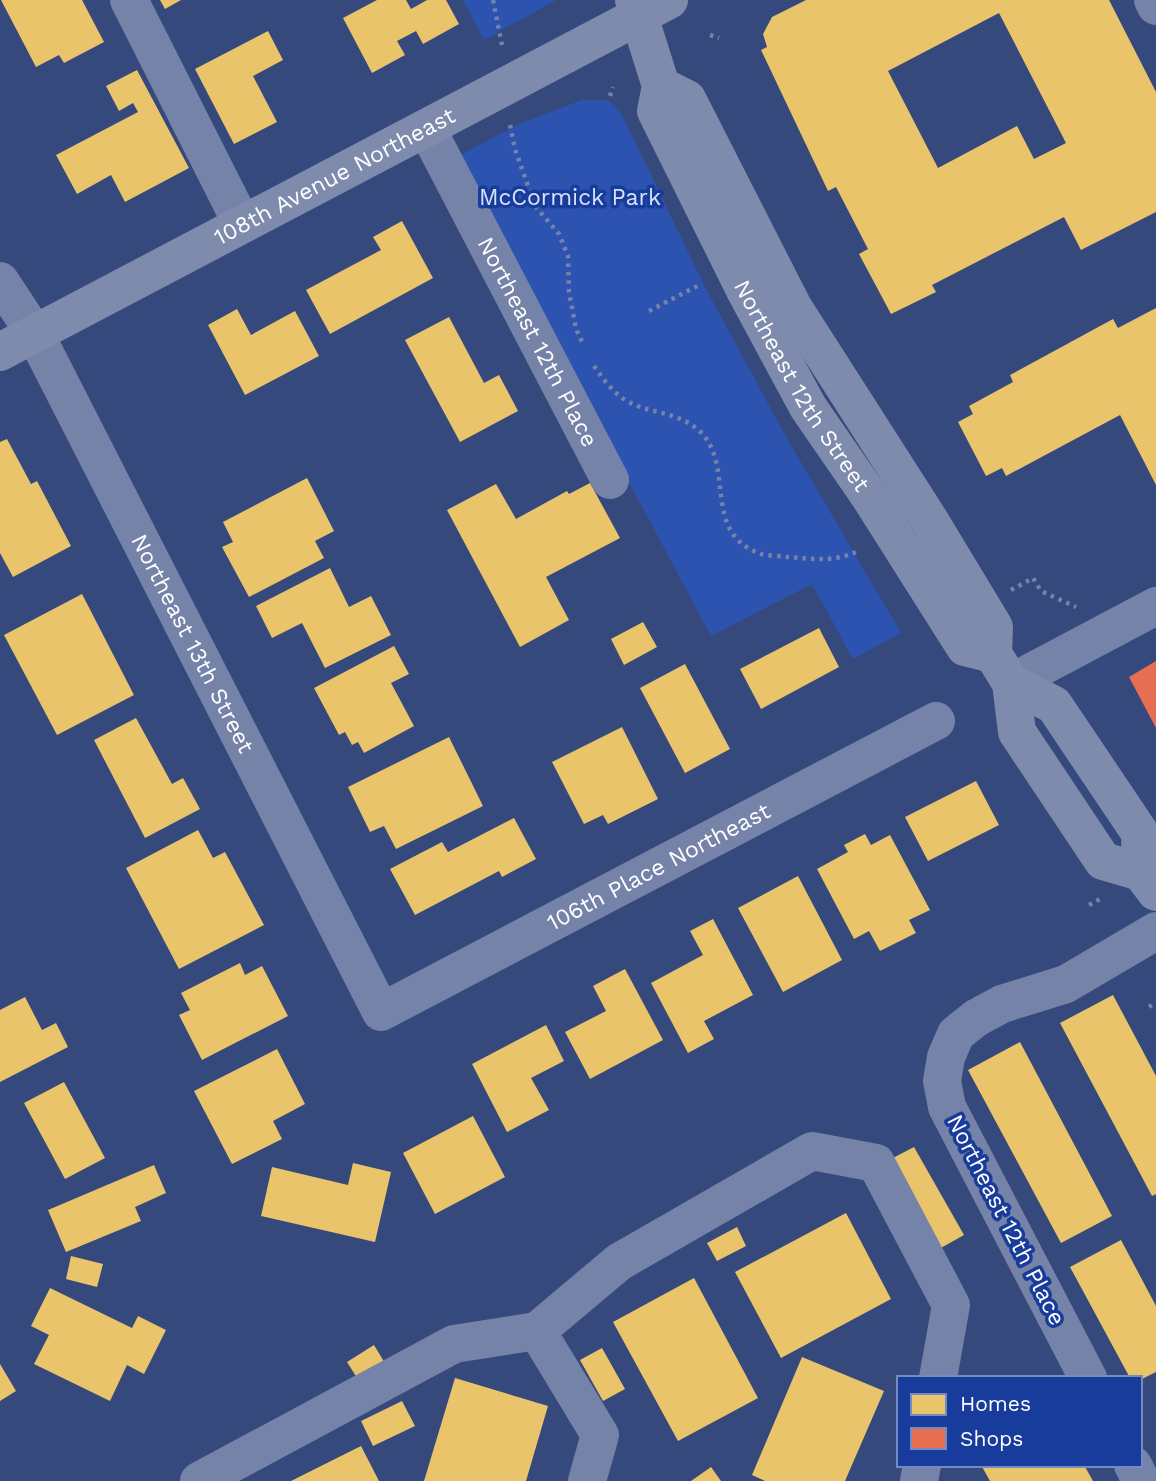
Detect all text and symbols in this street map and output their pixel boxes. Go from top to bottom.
street label: 108th Avenue Northeast [209,101,460,251]
park label: McCormick Park [479,184,661,211]
street label: Northeast 12th Place [472,232,604,451]
street label: Northeast 12th Street [729,275,876,497]
street label: Northeast 13th Street [126,530,260,758]
street label: 106th Place Northeast [542,797,775,936]
street label: Northeast 12th Place [941,1110,1071,1330]
legend [897,1376,1142,1467]
text: Homes [960,1391,1031,1416]
text: Shops [960,1426,1023,1451]

